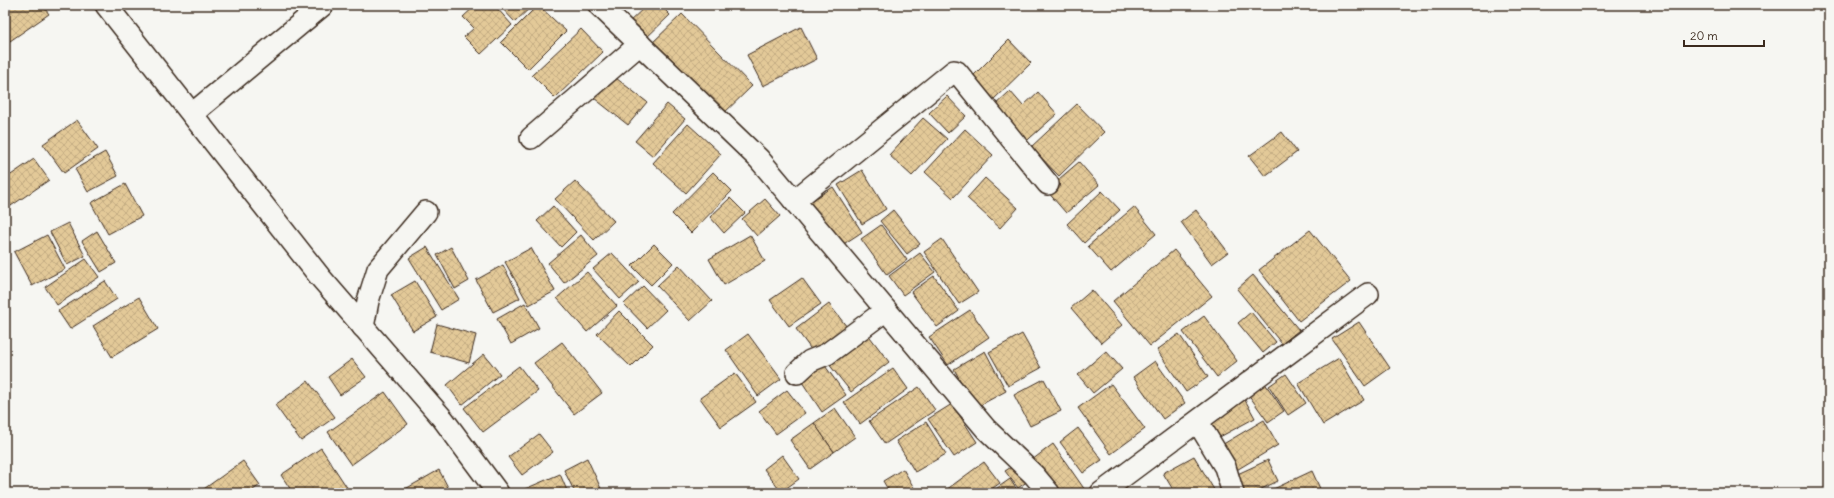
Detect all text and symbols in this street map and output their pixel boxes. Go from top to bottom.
scale bar [1684,22,1764,48]
text: 20 m [1690,28,1718,43]

